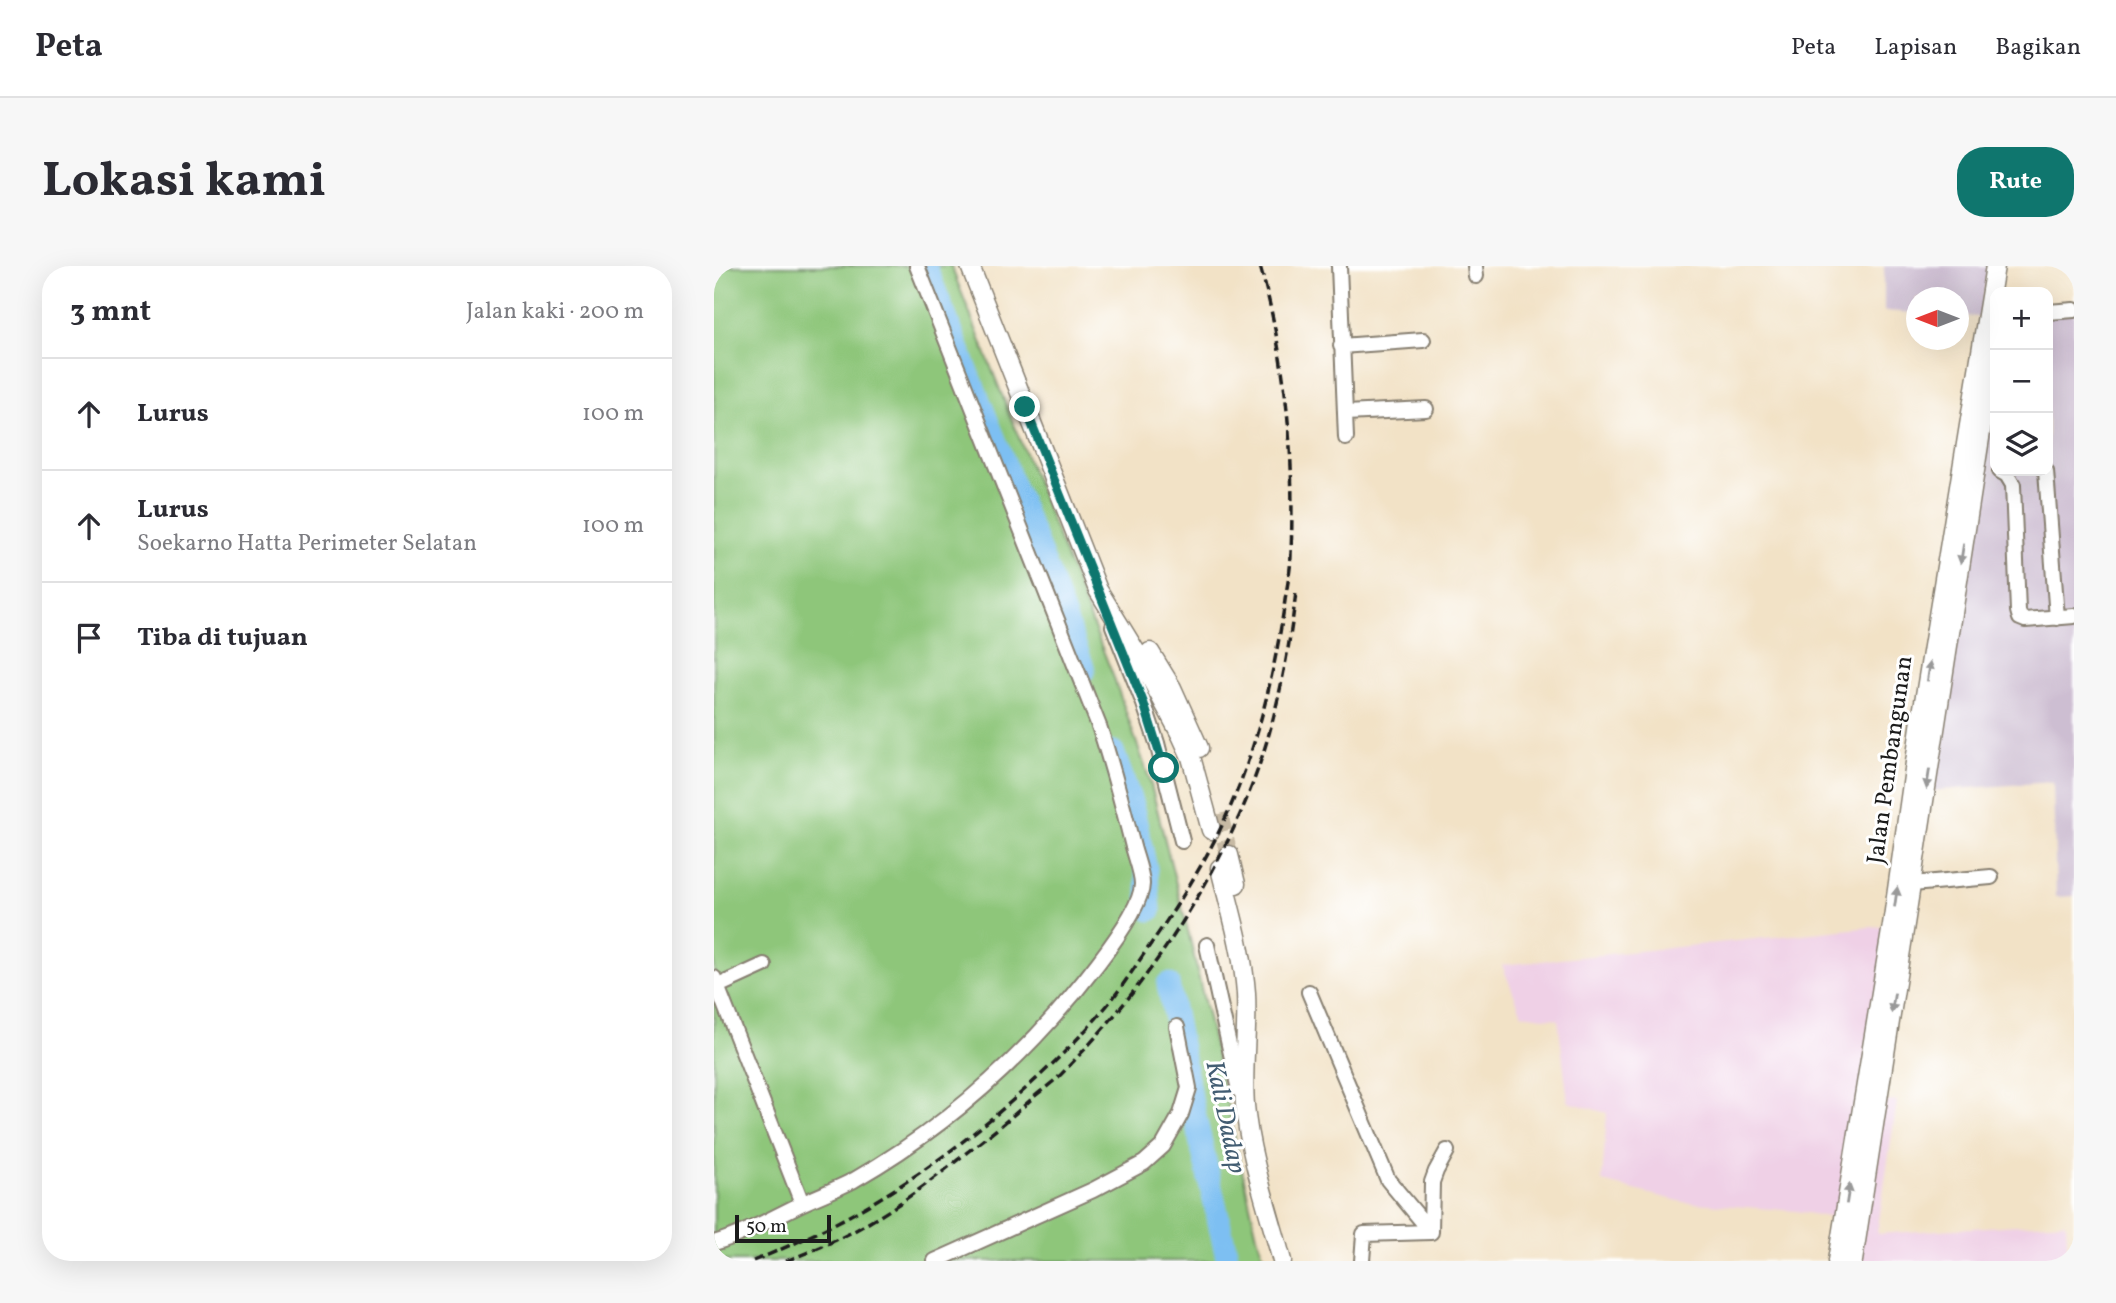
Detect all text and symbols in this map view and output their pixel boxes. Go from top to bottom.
text: Peta [35,25,103,71]
text: Peta [1791,31,1836,65]
text: Lapisan [1874,31,1957,65]
text: Bagikan [1995,31,2081,65]
button: Rute [1957,147,2074,217]
text: Lokasi kami [42,148,326,217]
north arrow [1906,287,1969,350]
map controls [1990,287,2053,476]
button: + [1990,287,2053,350]
text: 3 mnt [70,291,151,333]
text: Jalan kaki · 200 m [466,296,644,328]
button: − [1990,350,2053,413]
route end [1009,391,1040,422]
icon: ahead [70,395,108,433]
text: Lurus [137,396,209,432]
text: 100 m [582,398,644,430]
button: layers [1990,413,2053,476]
text: Lurus [137,492,209,528]
icon: ahead [70,507,108,545]
text: 100 m [582,510,644,542]
text: Soekarno Hatta Perimeter Selatan [137,528,477,560]
one-way arrow [1957,543,1968,565]
icon: arrive [70,619,108,657]
text: Tiba di tujuan [137,620,308,656]
street label: Jalan Pembangunan [1860,654,1922,866]
one-way arrow [1924,660,1935,682]
route start [1148,752,1179,783]
one-way arrow [1923,768,1934,790]
one-way arrow [1891,885,1902,907]
one-way arrow [1887,993,1898,1015]
water label: Kali Dadap [1196,1057,1254,1177]
one-way arrow [1843,1183,1854,1205]
scale bar [735,1212,831,1244]
text: 50 m [746,1214,787,1240]

